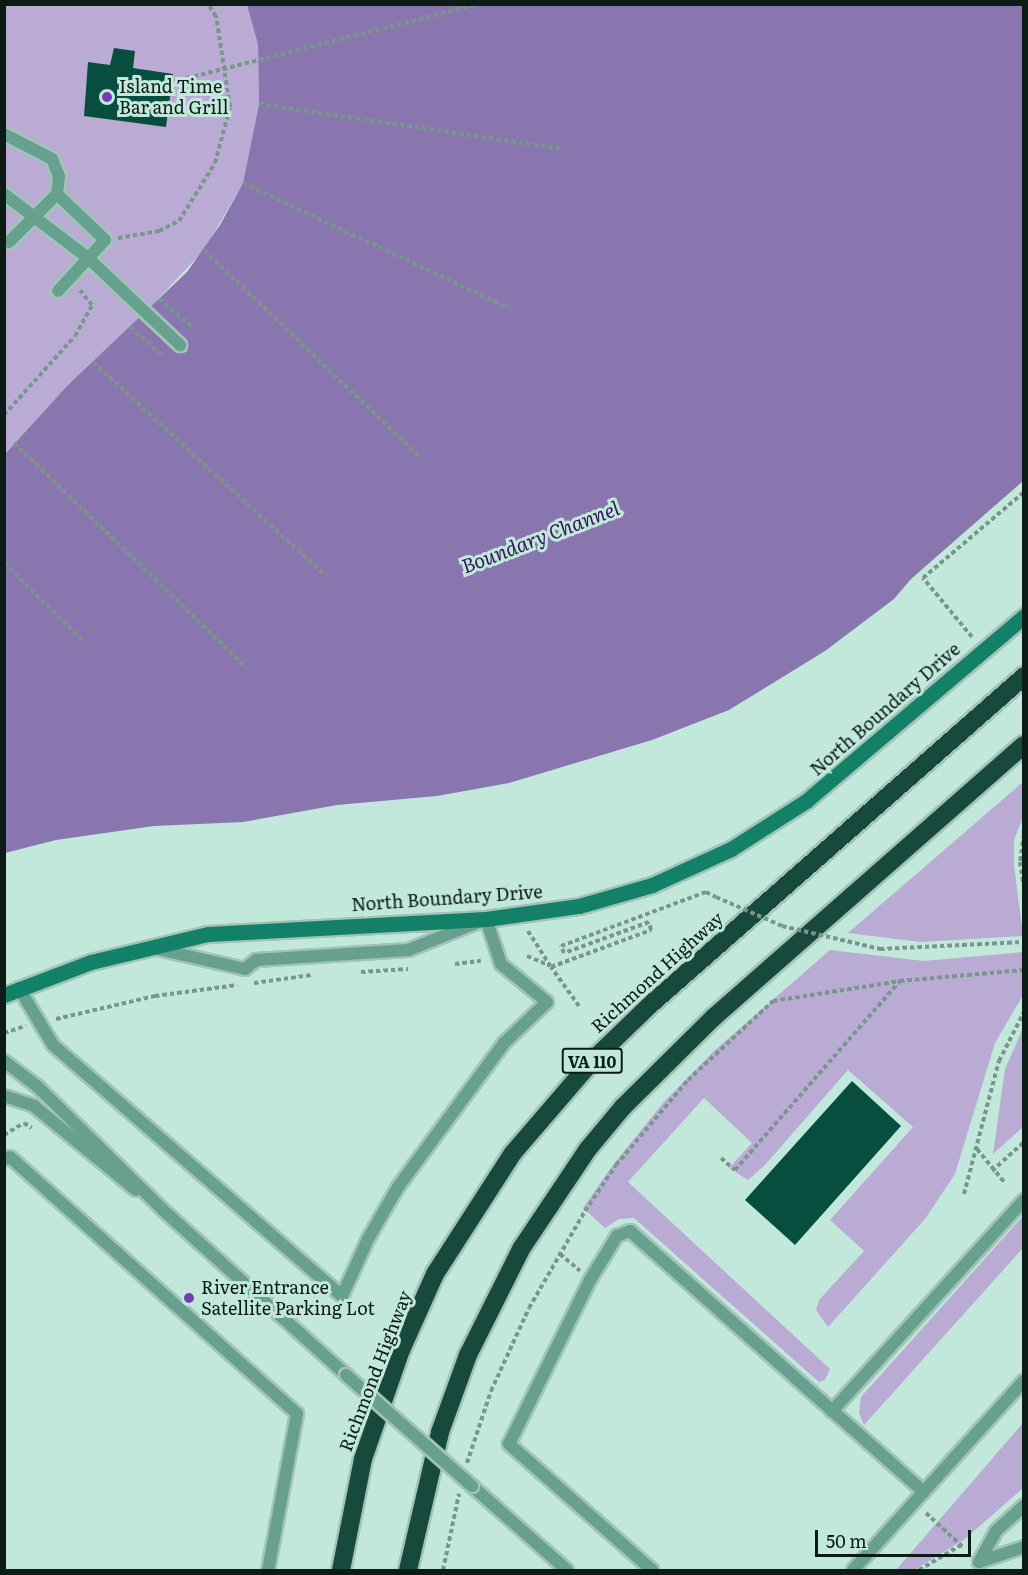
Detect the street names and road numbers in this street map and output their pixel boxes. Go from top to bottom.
street label: North Boundary Drive [806,638,964,780]
street label: North Boundary Drive [351,881,543,915]
street label: Richmond Highway [586,907,728,1037]
road number: VA 110 [560,1048,624,1074]
street label: Richmond Highway [334,1288,416,1454]

